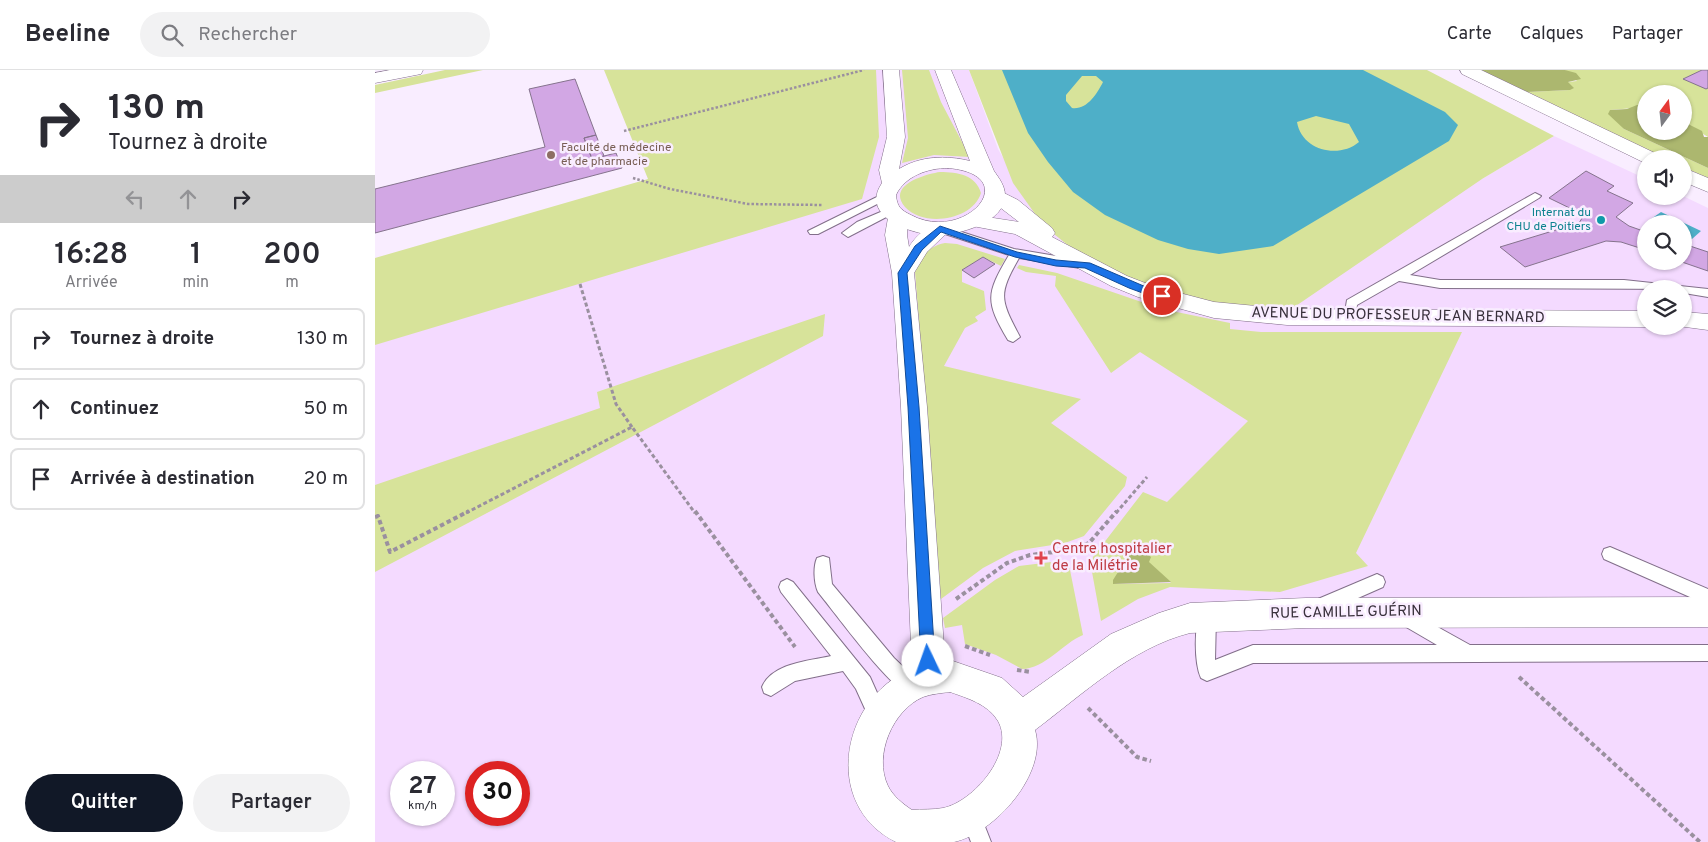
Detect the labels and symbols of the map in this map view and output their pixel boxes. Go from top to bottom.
north arrow [1637,85,1693,140]
place label: Faculté de médecine et de pharmacie [561,140,671,170]
marker: Faculté de médecine et de pharmacie [545,149,557,161]
place label: Internat du CHU de Poitiers [1506,205,1591,235]
marker: Internat du CHU de Poitiers [1595,214,1607,226]
pin [1141,275,1183,317]
street label: AVENUE DU PROFESSEUR JEAN BERNARD [1251,304,1545,328]
place label: Centre hospitalier de la Milétrie [1052,540,1172,576]
marker: Centre hospitalier de la Milétrie [1034,551,1048,565]
street label: RUE CAMILLE GUÉRIN [1270,601,1422,624]
position arrow [901,634,953,686]
speed limit sign: 30 [465,761,530,826]

